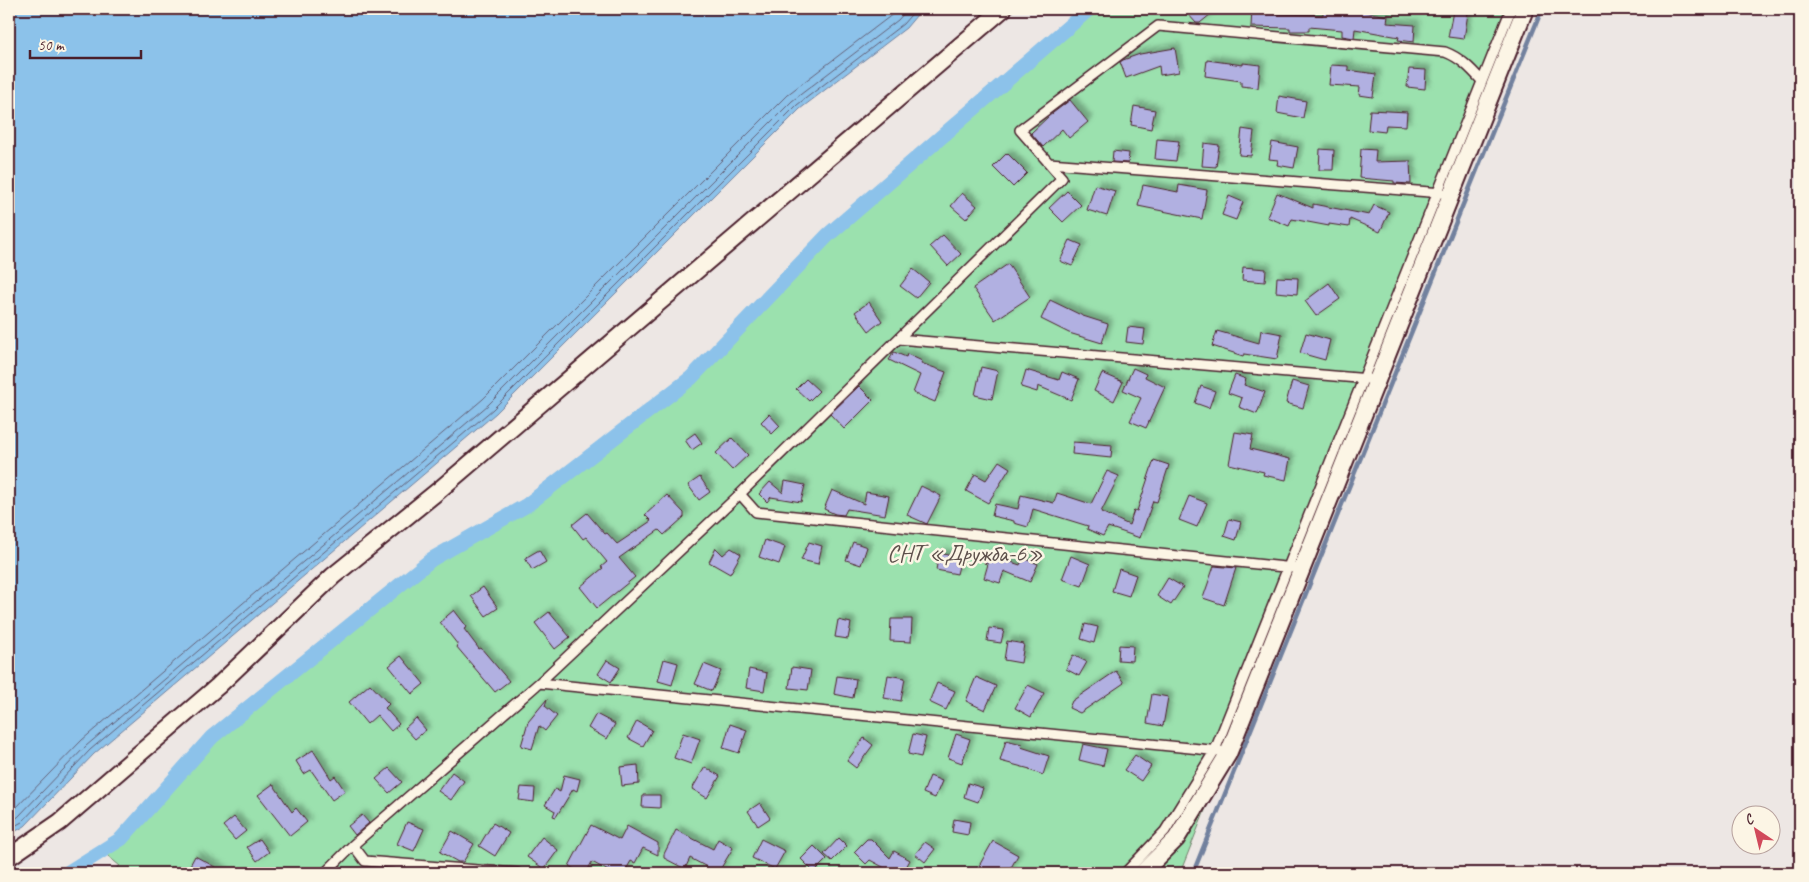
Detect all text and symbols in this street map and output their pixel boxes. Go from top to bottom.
scale bar [30,28,141,60]
text: 50 m [38,36,65,55]
park label: СНТ «Дружба-6» [887,538,1043,568]
north arrow [1732,804,1782,854]
text: С [1741,810,1758,829]

